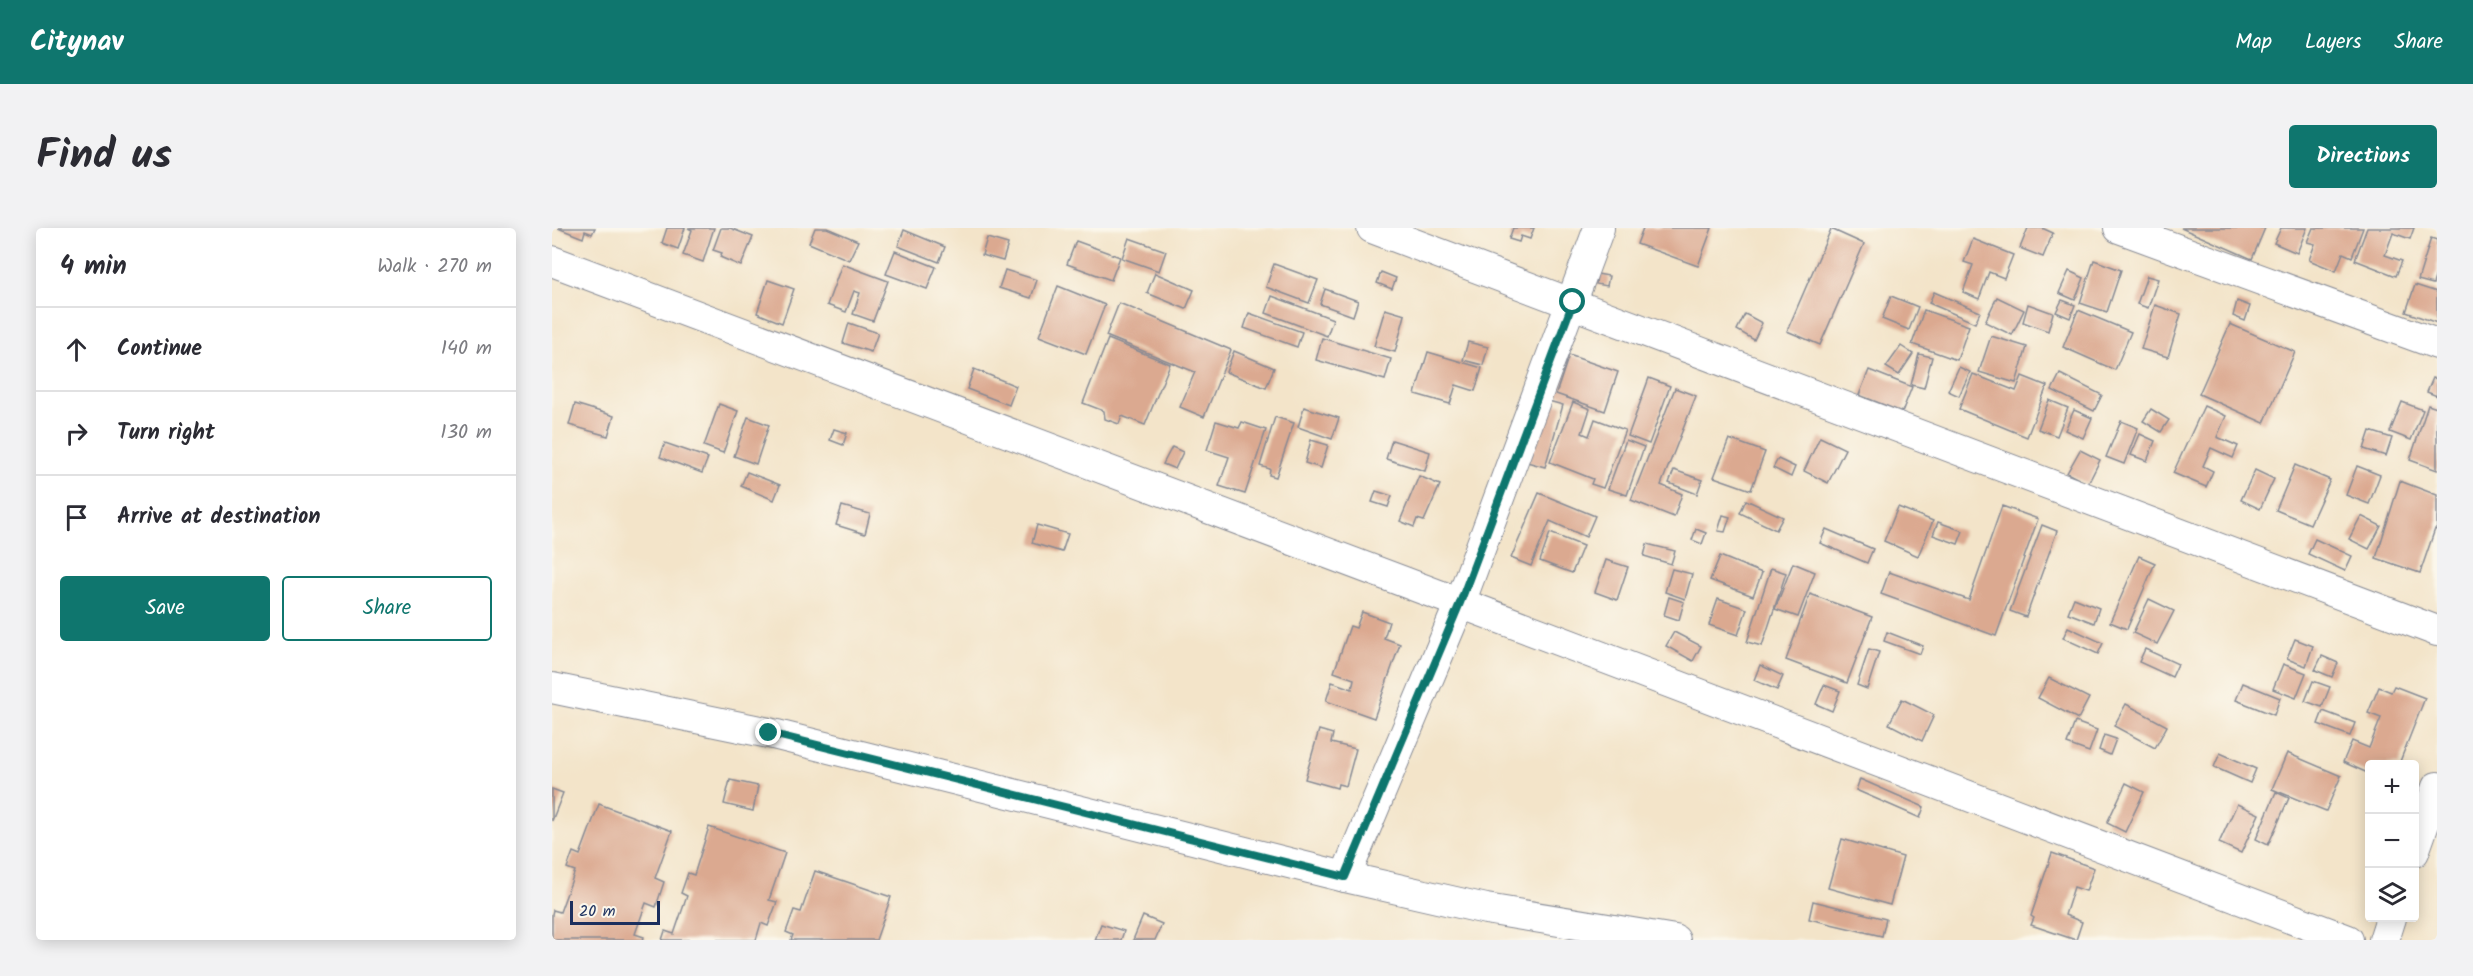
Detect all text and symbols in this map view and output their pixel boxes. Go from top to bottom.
text: Citynav [30,20,123,65]
text: Map [2235,26,2272,59]
text: Layers [2305,26,2361,59]
text: Share [2394,26,2443,59]
text: Find us [36,123,172,190]
button: Directions [2289,125,2437,188]
text: 4 min [60,246,127,288]
text: Walk · 270 m [377,251,492,283]
route start [1559,288,1585,314]
text: Continue [117,332,202,367]
icon: ahead [60,333,93,366]
text: 140 m [441,333,492,365]
text: Turn right [117,416,215,451]
icon: right [60,417,93,450]
text: 130 m [440,417,492,449]
text: Arrive at destination [117,500,320,535]
icon: arrive [60,501,93,534]
button: Save [60,576,270,641]
button: Share [282,576,492,641]
route end [755,719,781,745]
map controls [2365,760,2419,922]
button: + [2365,760,2419,814]
button: − [2365,814,2419,868]
button: layers [2365,868,2419,922]
scale bar [570,898,660,926]
text: 20 m [579,899,615,924]

